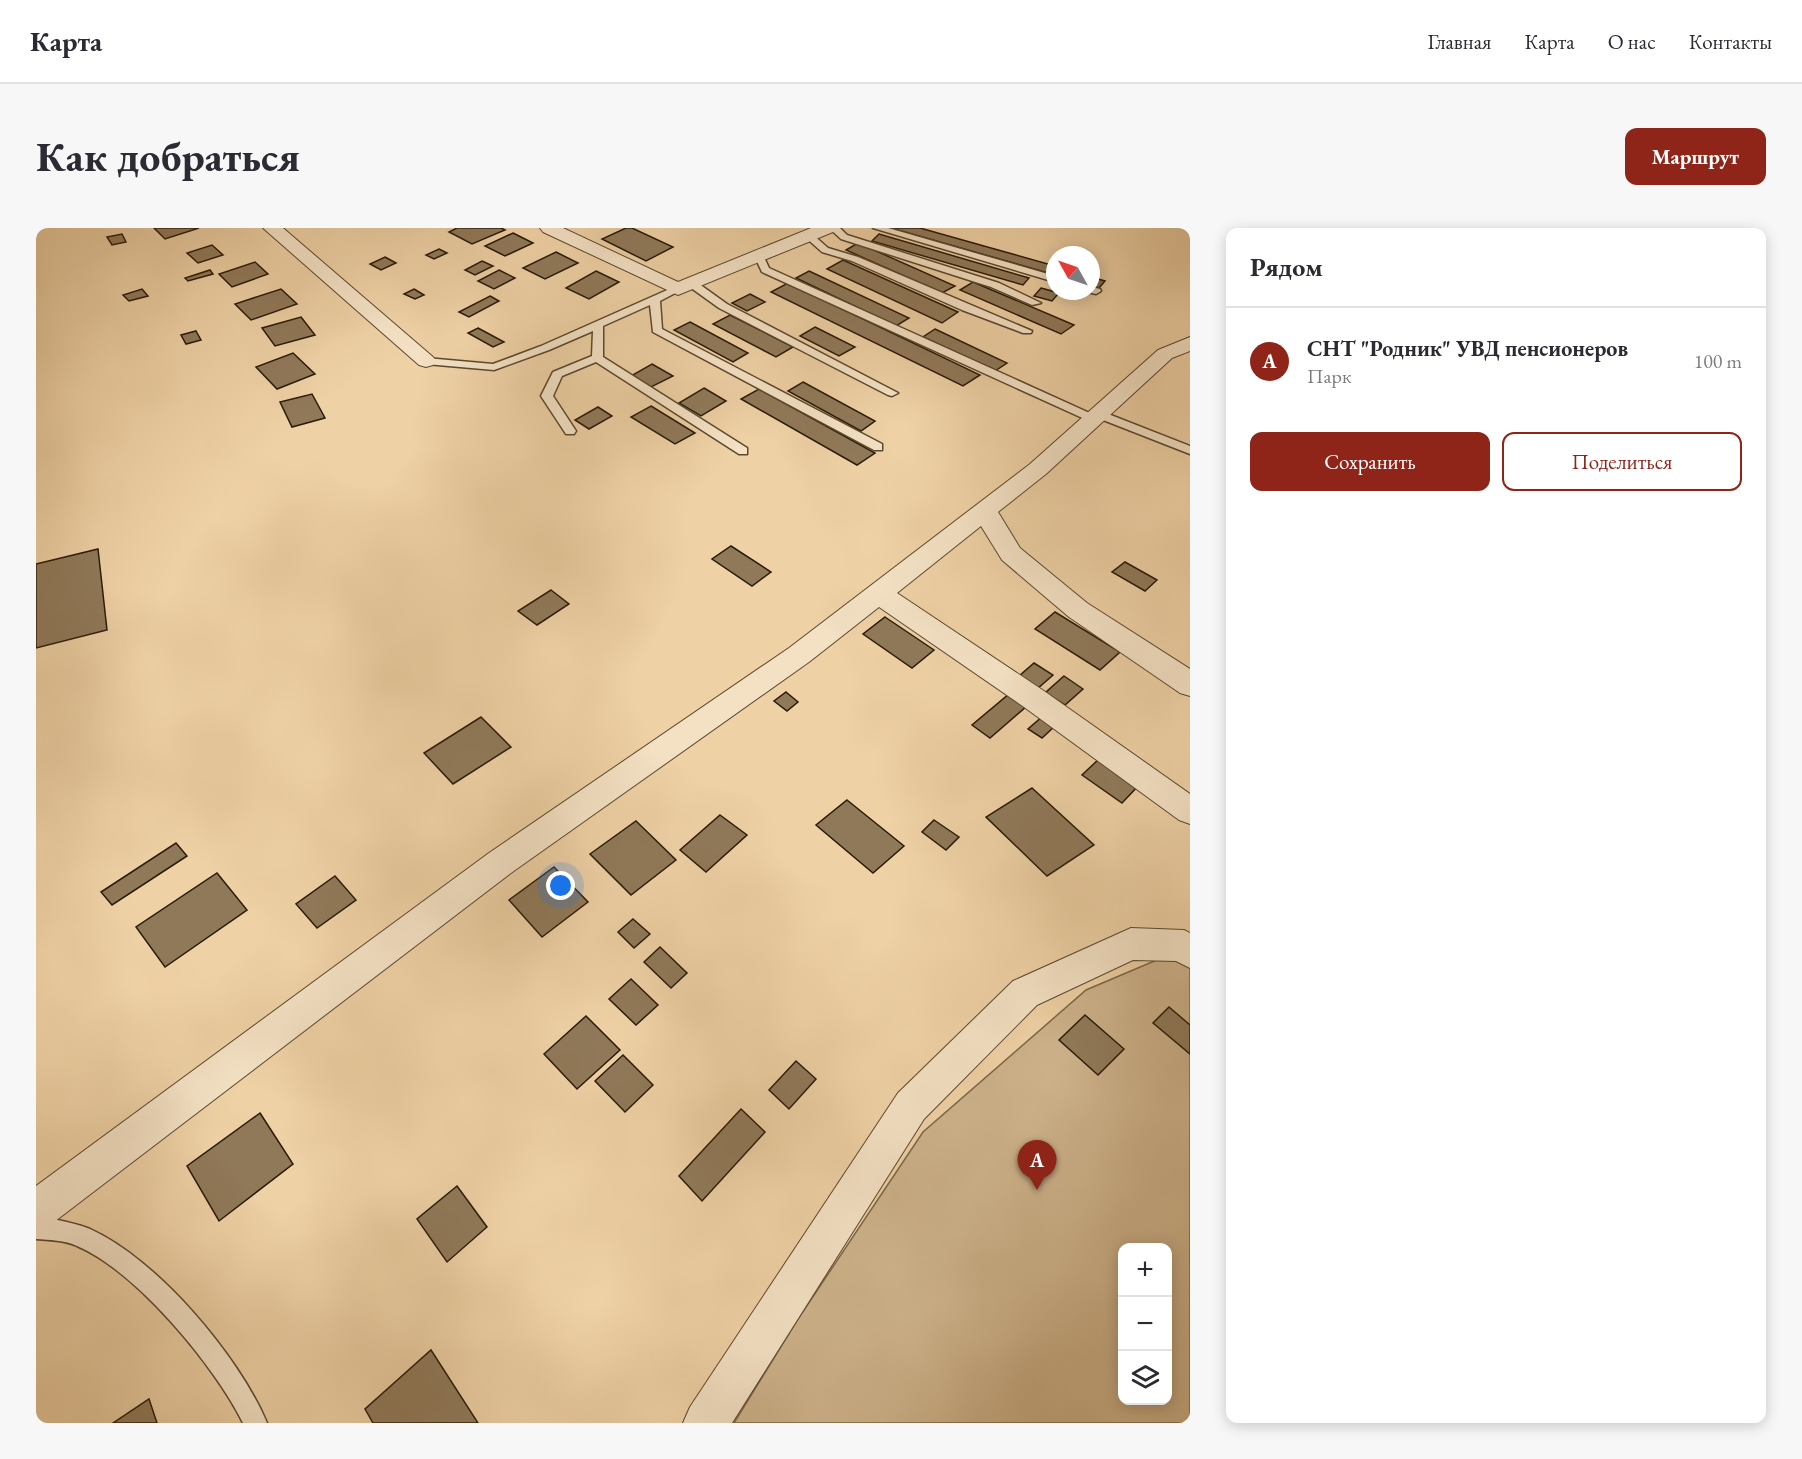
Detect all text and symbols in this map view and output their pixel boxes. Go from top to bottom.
text: Карта [30,23,102,59]
text: Главная [1427,28,1491,55]
text: Карта [1524,28,1575,55]
text: О нас [1608,28,1656,55]
text: Контакты [1689,28,1772,55]
button: Маршрут [1625,128,1766,185]
text: Как добраться [36,129,300,184]
north arrow [1046,246,1100,300]
text: Рядом [1250,250,1323,284]
text: СНТ "Родник" УВД пенсионеров [1307,334,1628,363]
text: A [1262,348,1277,374]
text: 100 m [1694,348,1742,374]
text: Парк [1307,363,1351,389]
button: Сохранить [1250,432,1490,491]
button: Поделиться [1502,432,1742,491]
your location [546,871,575,900]
pin: A [1018,1140,1056,1190]
map controls [1118,1243,1172,1405]
button: + [1118,1243,1172,1297]
button: − [1118,1297,1172,1351]
button: layers [1118,1351,1172,1405]

